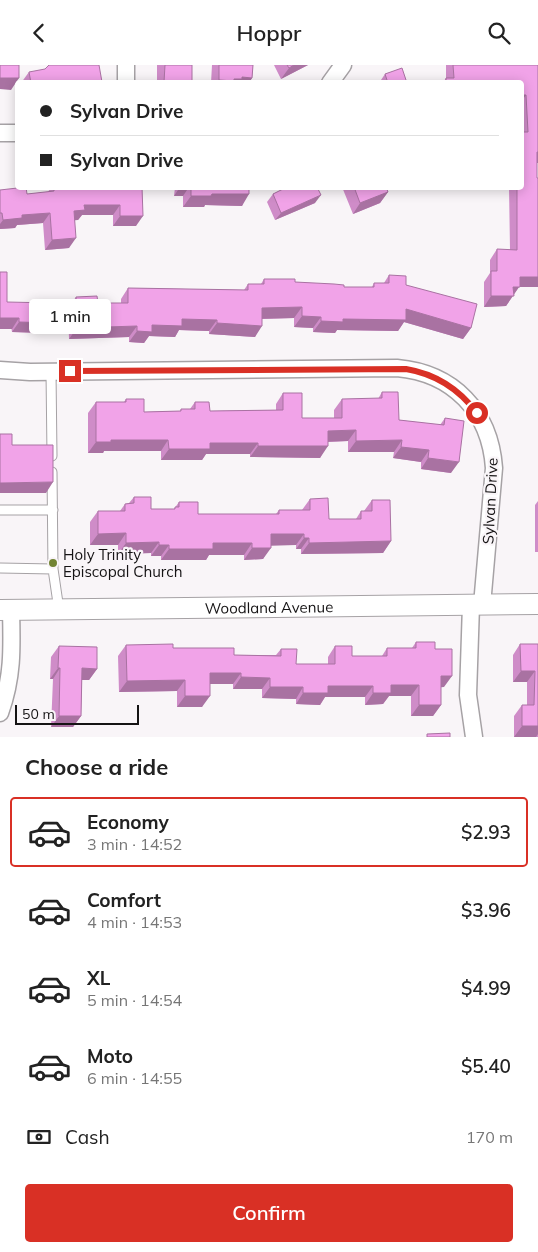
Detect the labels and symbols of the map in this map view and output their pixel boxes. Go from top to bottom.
callout: 1 min [29,299,111,333]
route end [59,360,81,382]
route start [466,402,488,424]
street label: Sylvan Drive [478,457,502,545]
place label: Holy Trinity Episcopal Church [63,545,182,581]
marker: Holy Trinity Episcopal Church [47,557,59,569]
street label: Woodland Avenue [205,597,333,617]
scale bar [15,702,139,725]

